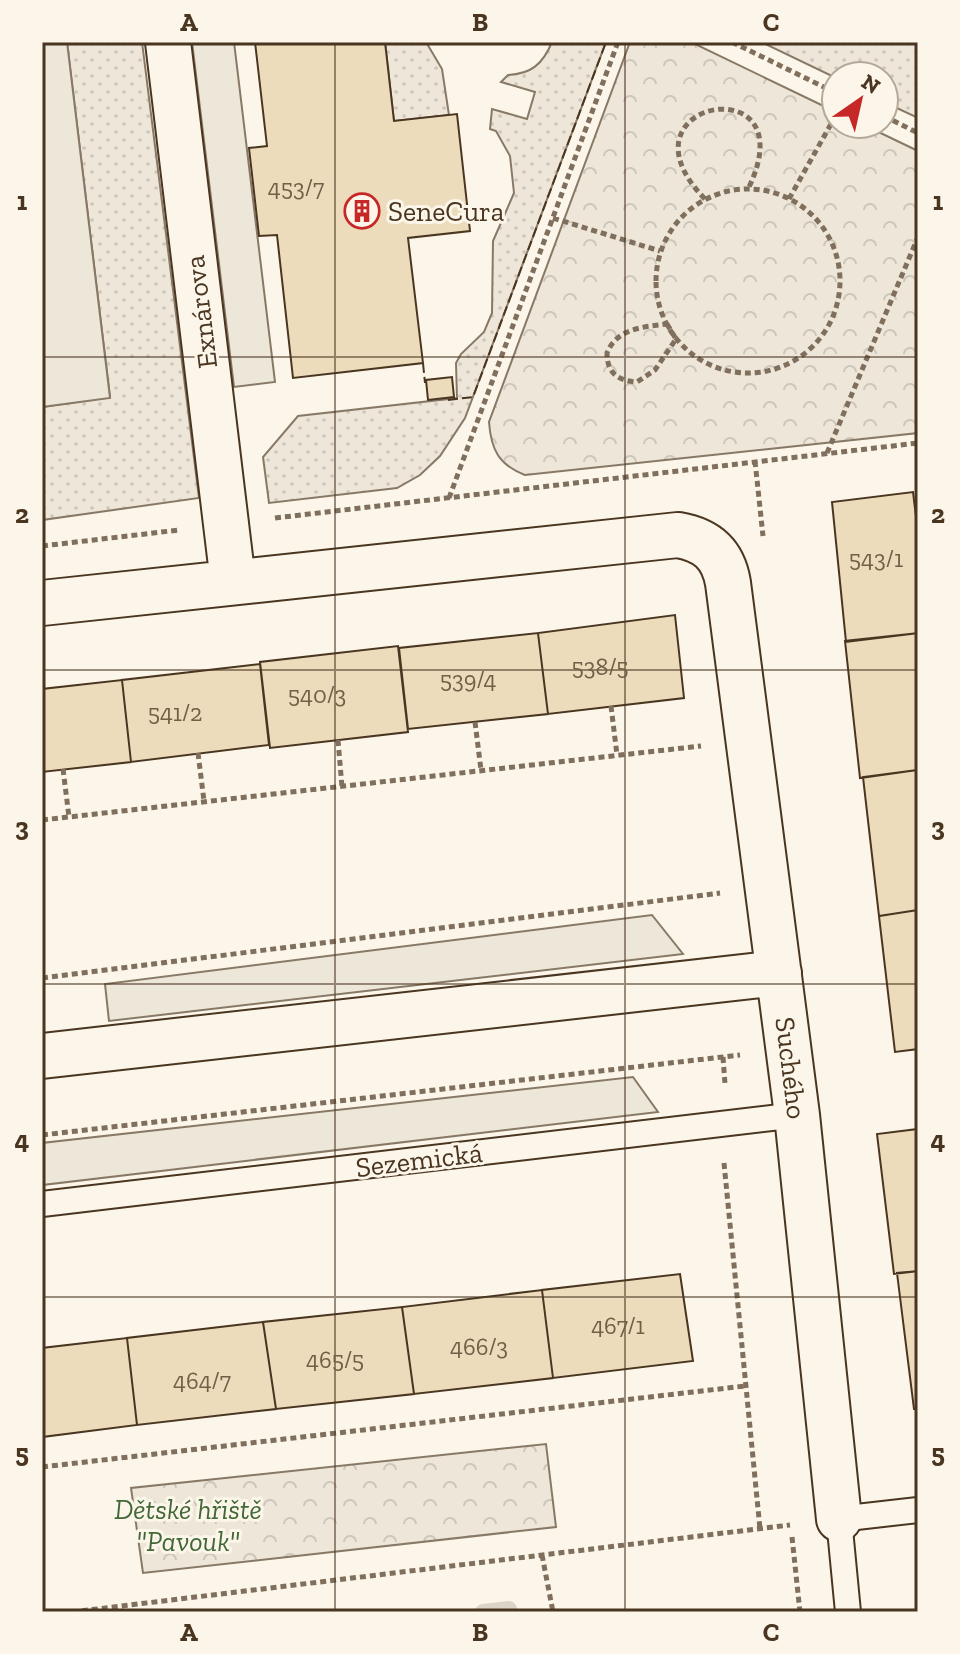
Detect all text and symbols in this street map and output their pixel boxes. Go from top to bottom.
text: A [180,6,198,38]
text: B [472,6,488,38]
text: C [763,6,779,38]
north arrow [820,60,900,140]
text: N [856,68,886,100]
house number: 453/7 [268,173,324,202]
text: 1 [17,185,28,217]
text: 1 [933,185,944,217]
building icon: SeneCura [343,192,381,230]
place label: SeneCura [388,195,505,228]
street label: Exnárova [178,253,224,371]
text: 2 [15,498,29,530]
text: 2 [931,498,945,530]
house number: 543/1 [849,544,903,573]
house number: 538/5 [572,652,628,681]
house number: 539/4 [440,665,496,694]
house number: 540/3 [288,680,346,709]
house number: 541/2 [148,698,202,727]
text: 3 [15,811,29,843]
text: 3 [931,811,945,843]
street label: Suchého [768,1015,814,1121]
text: 4 [15,1124,30,1156]
text: 4 [931,1124,946,1156]
street label: Sezemická [354,1136,485,1184]
house number: 467/1 [591,1311,645,1340]
house number: 466/3 [450,1332,508,1361]
house number: 465/5 [306,1345,364,1374]
house number: 464/7 [173,1366,231,1395]
text: 5 [15,1437,29,1469]
text: 5 [931,1437,945,1469]
park label: Dětské hřiště "Pavouk" [114,1493,262,1558]
text: A [180,1616,198,1648]
text: B [472,1616,488,1648]
text: C [763,1616,779,1648]

